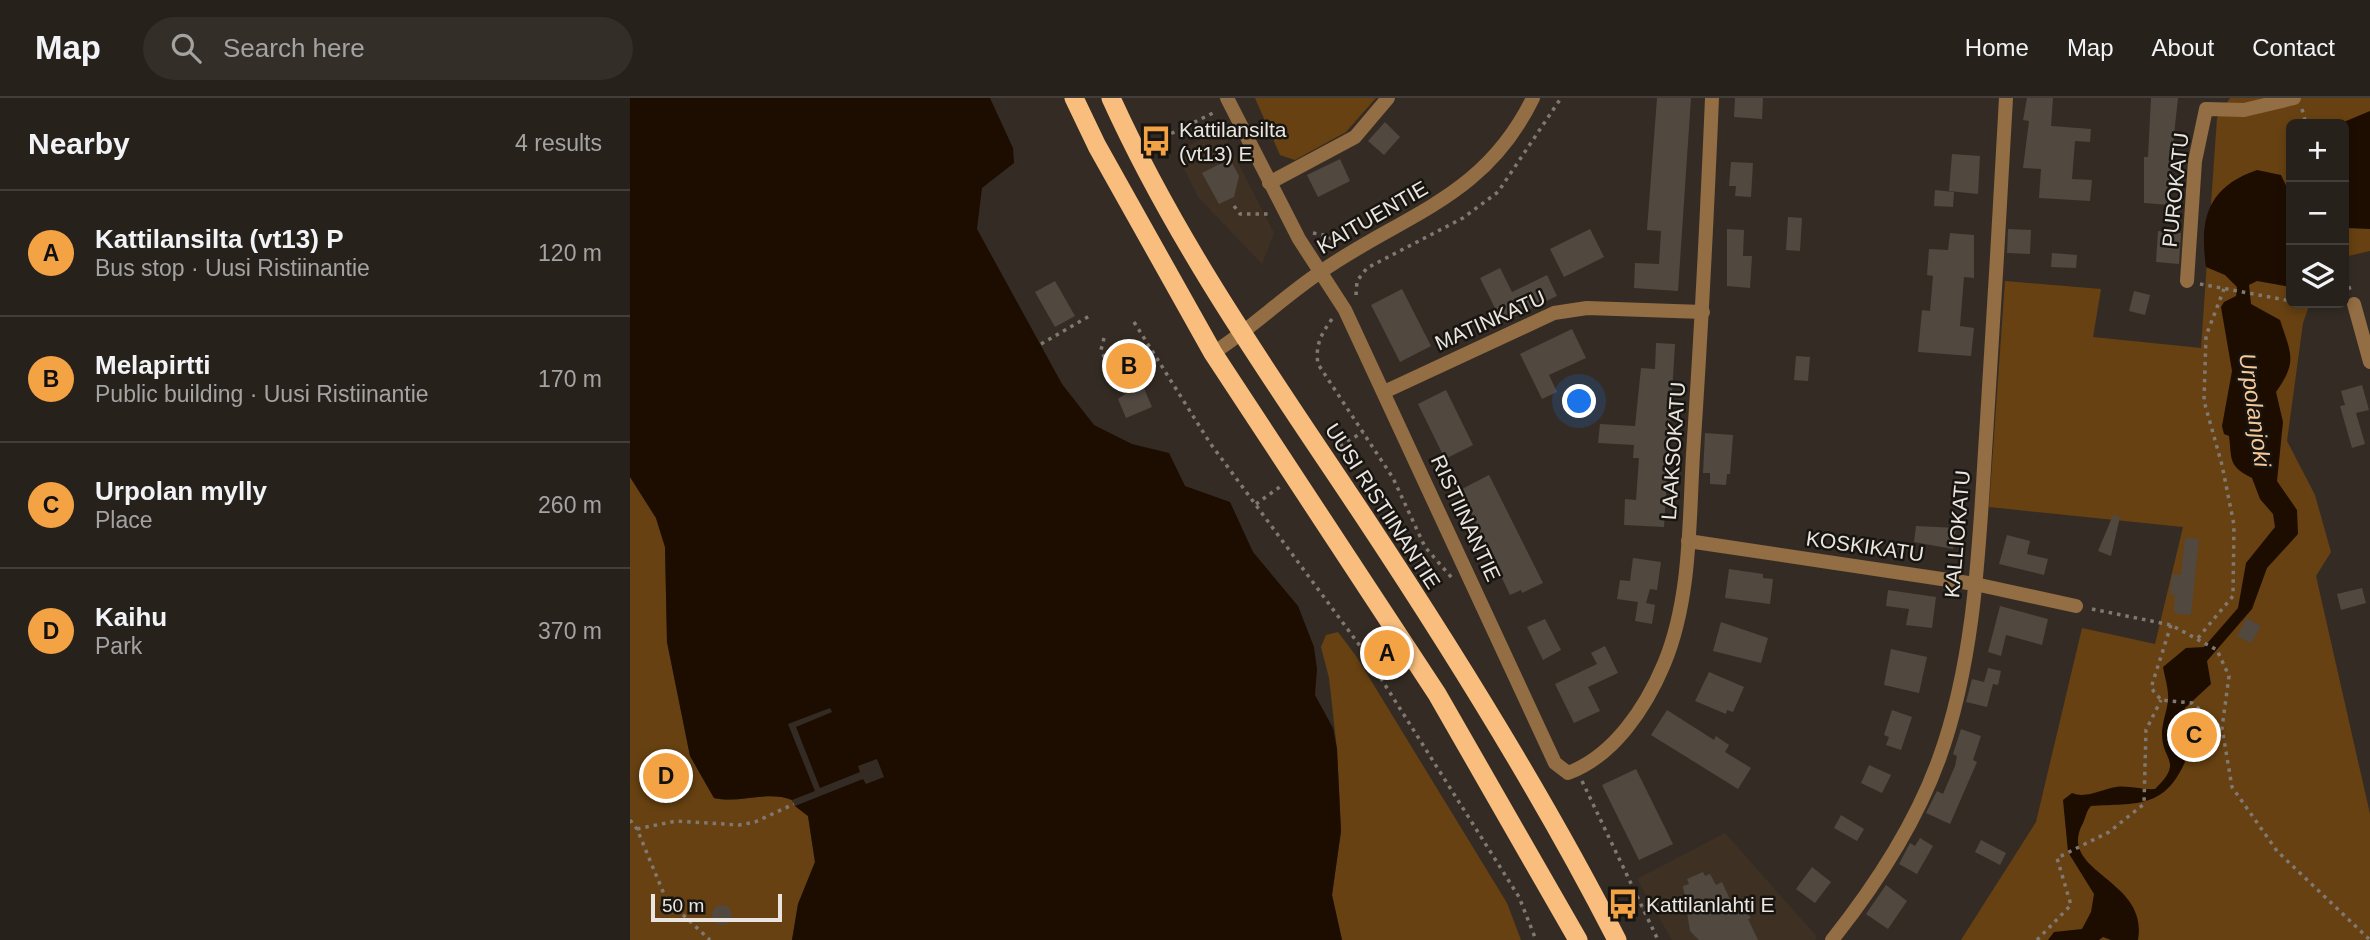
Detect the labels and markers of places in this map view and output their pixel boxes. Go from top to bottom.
place label: Kattilansilta (vt13) E [1179,118,1287,165]
bus stop icon: Kattilansilta (vt13) E [1139,124,1173,158]
pin: B [1106,340,1152,392]
pin: A [1364,627,1410,679]
pin: C [2171,709,2217,761]
pin: D [643,750,689,802]
bus stop icon: Kattilanlahti E [1606,887,1640,921]
place label: Kattilanlahti E [1646,893,1774,916]

